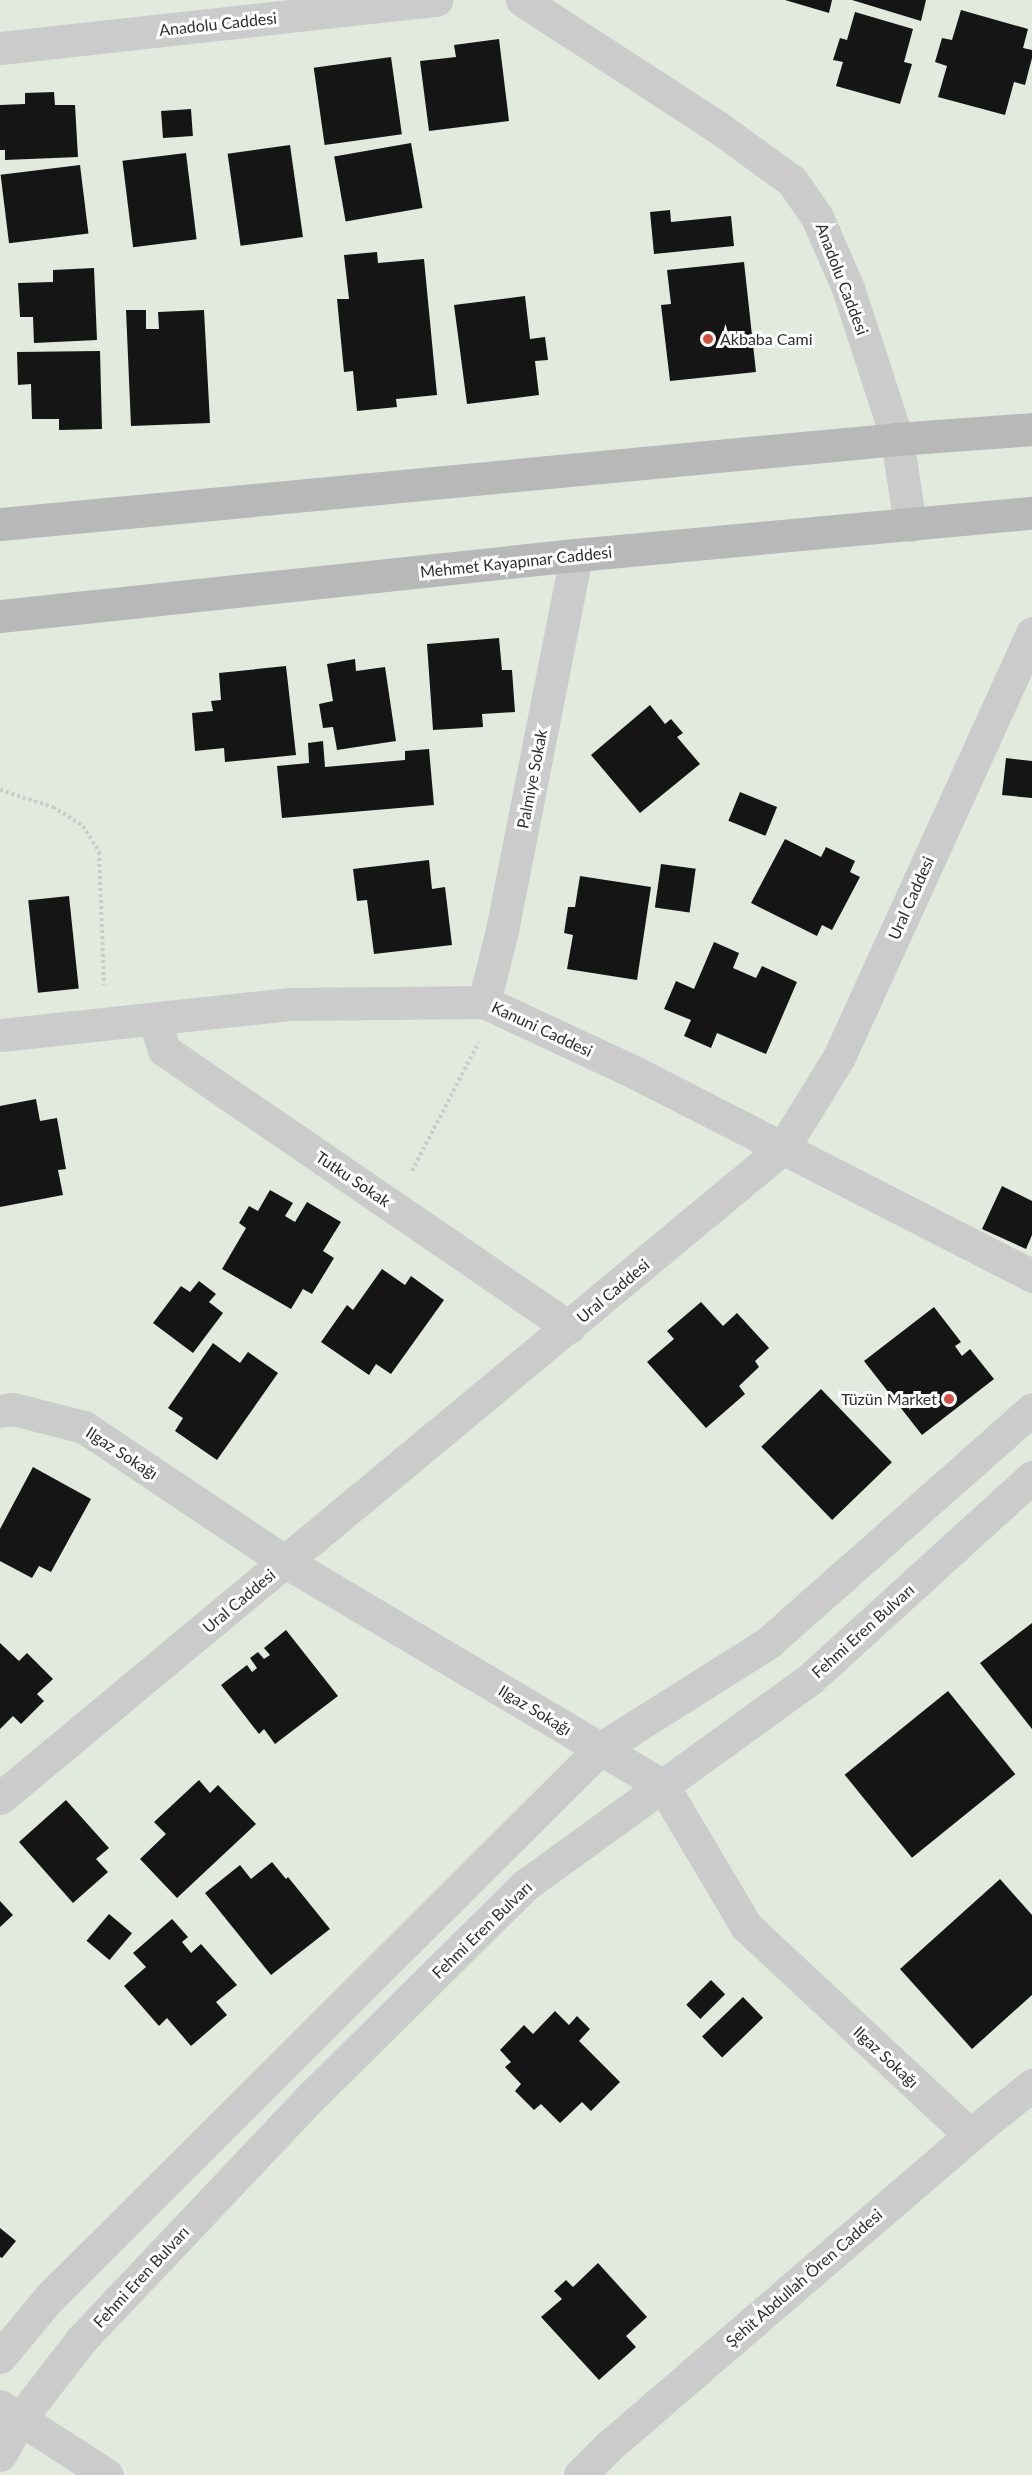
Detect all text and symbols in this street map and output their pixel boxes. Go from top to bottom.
street label: Anadolu Caddesi [158,8,278,40]
street label: Anadolu Caddesi [812,220,872,338]
place label: Akbaba Cami [720,329,812,349]
marker: Akbaba Cami [701,332,715,346]
street label: Mehmet Kayapınar Caddesi [419,542,613,582]
street label: Palmiye Sokak [513,728,551,830]
street label: Ural Caddesi [884,854,938,942]
street label: Kanuni Caddesi [489,997,595,1061]
street label: Tutku Sokak [312,1147,394,1211]
street label: Ural Caddesi [573,1255,653,1327]
place label: Tüzün Market [841,1389,937,1409]
marker: Tüzün Market [942,1392,956,1406]
street label: Ilgaz Sokağı [83,1423,161,1483]
street label: Ural Caddesi [199,1565,279,1637]
street label: Fehmi Eren Bulvarı [808,1580,918,1682]
street label: Ilgaz Sokağı [495,1681,575,1739]
street label: Fehmi Eren Bulvarı [428,1877,536,1983]
street label: Ilgaz Sokağı [850,2022,922,2092]
street label: Şehit Abdullah Ören Caddesi [722,2205,886,2351]
street label: Fehmi Eren Bulvarı [89,2222,193,2332]

